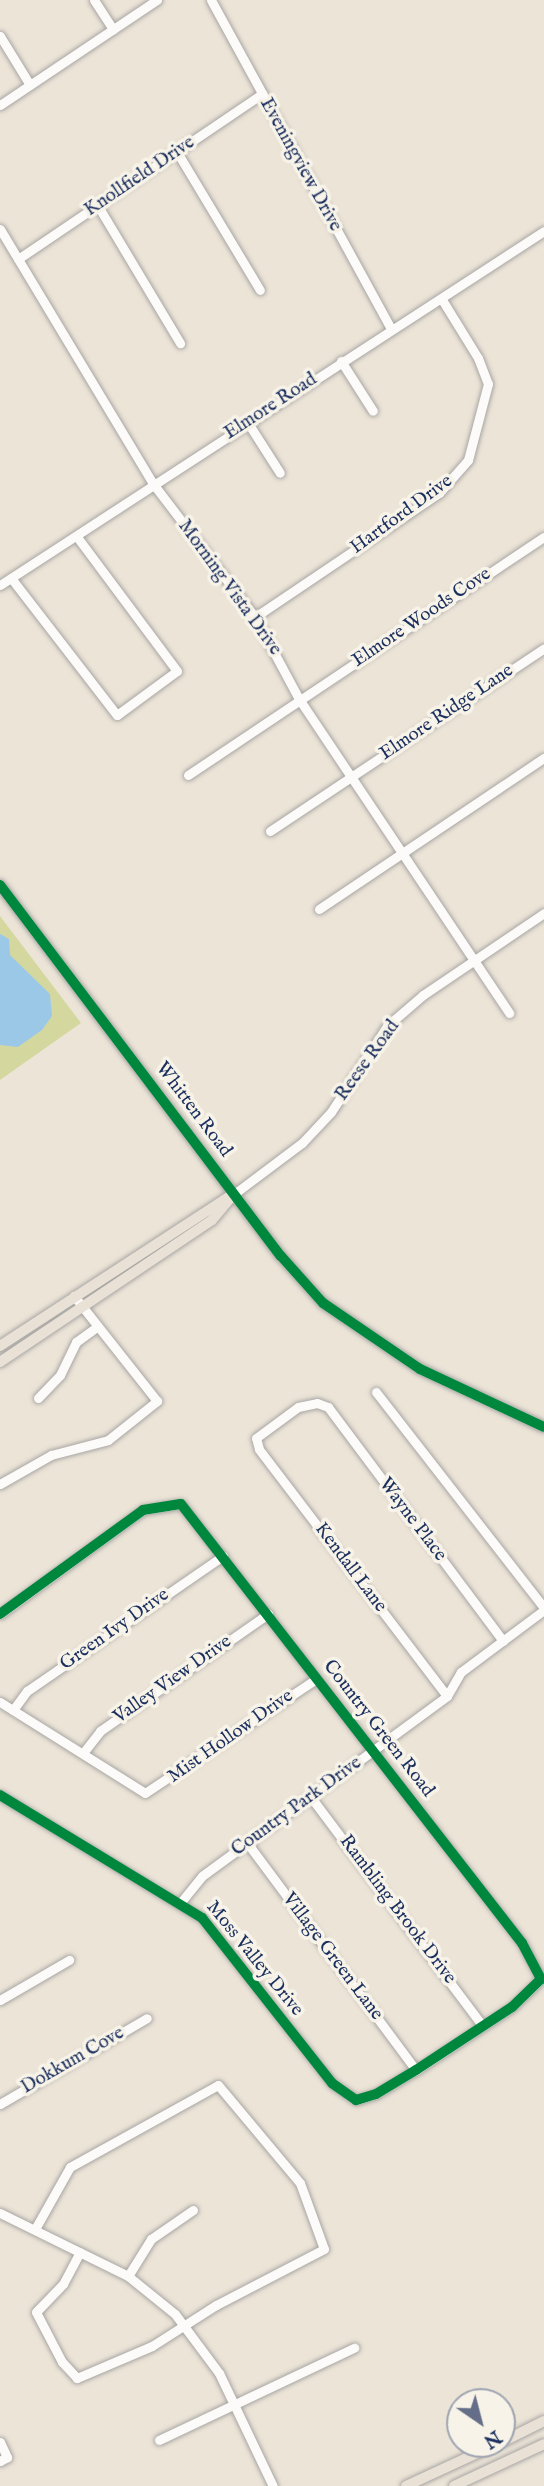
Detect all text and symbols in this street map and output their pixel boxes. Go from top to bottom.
street label: Eveningview Drive [254,94,346,236]
street label: Knollfield Drive [81,132,199,222]
street label: Elmore Road [220,369,322,445]
street label: Hartford Drive [347,470,457,560]
street label: Morning Vista Drive [172,516,286,660]
street label: Elmore Woods Cove [348,563,496,673]
street label: Elmore Ridge Lane [376,660,518,766]
street label: Reese Road [331,1016,405,1106]
street label: Whitten Road [150,1058,236,1162]
street label: Wayne Place [373,1474,451,1566]
street label: Kendall Lane [309,1519,391,1617]
street label: Green Ivy Drive [56,1584,174,1676]
street label: Valley View Drive [110,1631,236,1729]
street label: Country Green Road [317,1656,439,1802]
street label: Mist Hollow Drive [164,1685,298,1789]
street label: Country Park Drive [228,1752,366,1862]
street label: Rambling Brook Drive [334,1831,460,1989]
street label: Village Green Lane [277,1889,387,2025]
street label: Moss Valley Drive [201,1897,307,2021]
street label: Dokkum Cove [17,2022,129,2100]
north arrow [446,2388,516,2458]
text: N [478,2424,506,2453]

